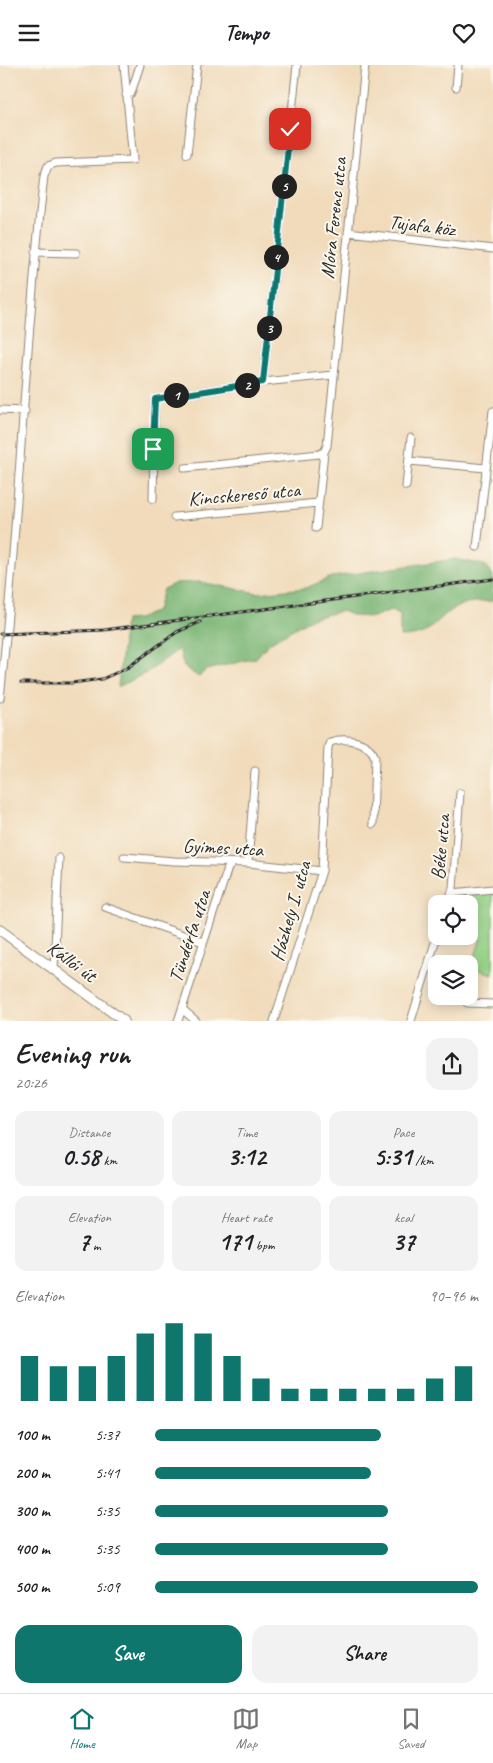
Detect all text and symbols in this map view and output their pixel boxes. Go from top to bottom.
icon: menu [15,19,43,47]
text: Tempo [224,19,269,47]
icon: heart [450,19,478,47]
pin [269,108,311,150]
icon: check [276,115,304,143]
street label: Móra Ferenc utca [315,154,352,280]
pin: 5 [272,173,296,199]
text: 5 [281,178,288,195]
street label: Tujafa köz [387,209,459,242]
pin: 4 [264,245,288,269]
text: 4 [273,249,280,266]
pin: 3 [256,315,282,341]
text: 3 [266,320,273,337]
pin: 2 [234,373,260,397]
text: 2 [244,377,251,394]
pin: 1 [164,383,188,407]
text: 1 [173,387,180,404]
pin [132,428,174,470]
icon: arrive [139,435,167,463]
street label: Kincskereső utca [187,477,303,512]
street label: Béke utca [425,812,456,881]
street label: Gyimes utca [182,833,265,862]
street label: Házhely I. utca [264,856,317,964]
street label: Tündérfa utca [163,885,217,986]
map controls [428,895,478,1005]
button: locate [428,895,478,945]
street label: Kállói út [42,935,103,989]
button: layers [428,955,478,1005]
text: Evening run [15,1036,130,1071]
button: share [426,1038,478,1090]
text: 20:26 [15,1073,47,1093]
text: Distance [69,1124,110,1141]
text: Time [236,1124,257,1141]
text: Pace [393,1124,414,1141]
text: 0.58 [62,1141,100,1173]
text: 3:12 [227,1141,266,1173]
text: 5:31 [374,1141,412,1173]
text: km [100,1152,117,1169]
text: /km [412,1152,434,1169]
text: Elevation [68,1209,111,1226]
text: Heart rate [221,1209,272,1226]
text: kcal [394,1209,413,1226]
text: 7 [78,1226,89,1258]
text: 171 [218,1226,252,1258]
text: 37 [392,1226,415,1258]
text: m [89,1237,101,1254]
text: bpm [252,1237,275,1254]
text: Elevation [15,1286,64,1306]
text: 90–96 m [429,1286,478,1306]
text: 100 m [15,1425,50,1445]
text: 5:37 [95,1425,120,1445]
text: 200 m [15,1463,50,1483]
text: 5:41 [95,1463,120,1483]
text: 300 m [15,1501,50,1521]
text: 5:35 [95,1501,120,1521]
text: 400 m [15,1539,50,1559]
text: 5:35 [95,1539,120,1559]
text: 500 m [15,1577,49,1597]
text: 5:09 [95,1577,120,1597]
button: Save [15,1625,242,1683]
button: Share [252,1625,478,1683]
tab: Home [68,1705,96,1752]
tab: Map [232,1705,260,1752]
tab: Saved [397,1705,425,1752]

